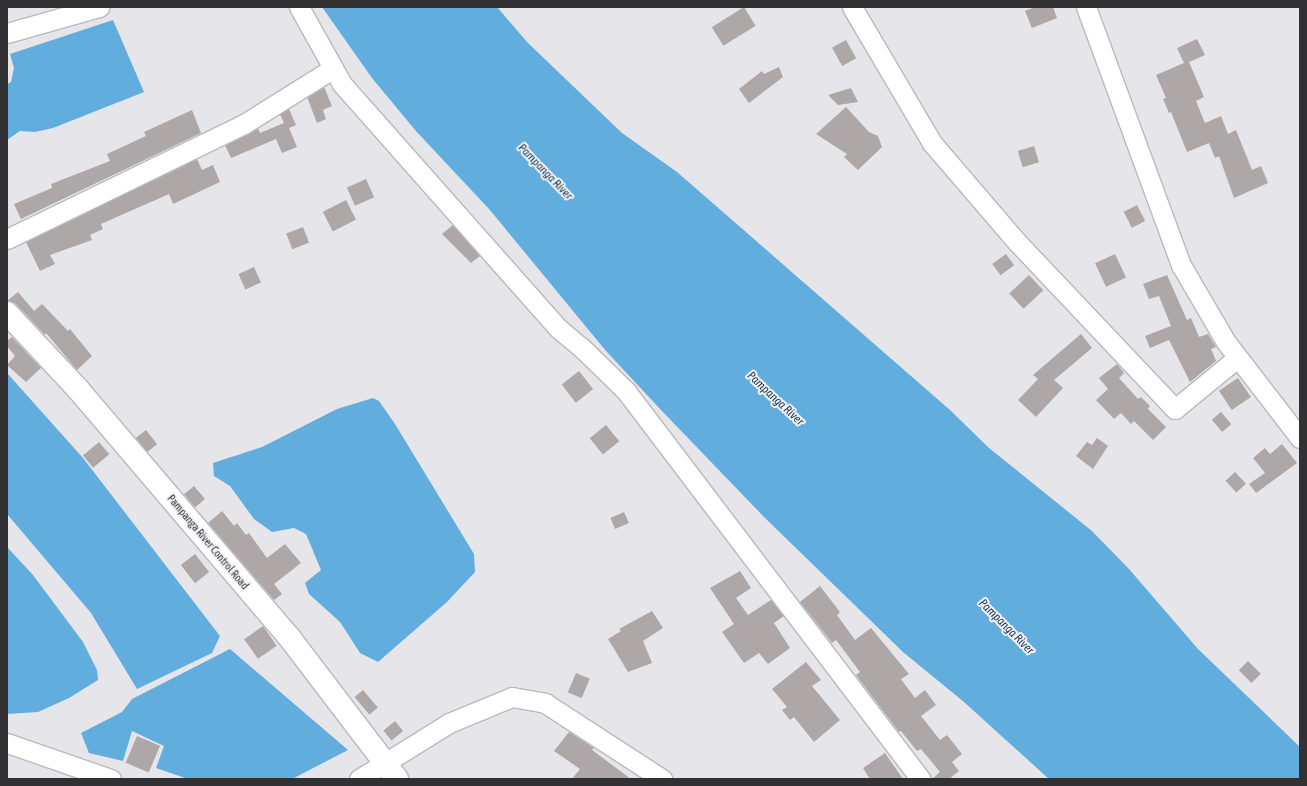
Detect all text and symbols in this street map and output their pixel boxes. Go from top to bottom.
water label: Pampanga River [515,141,575,203]
water label: Pampanga River [744,369,806,429]
street label: Pampanga River Control Road [164,492,252,592]
water label: Pampanga River [975,596,1037,658]

